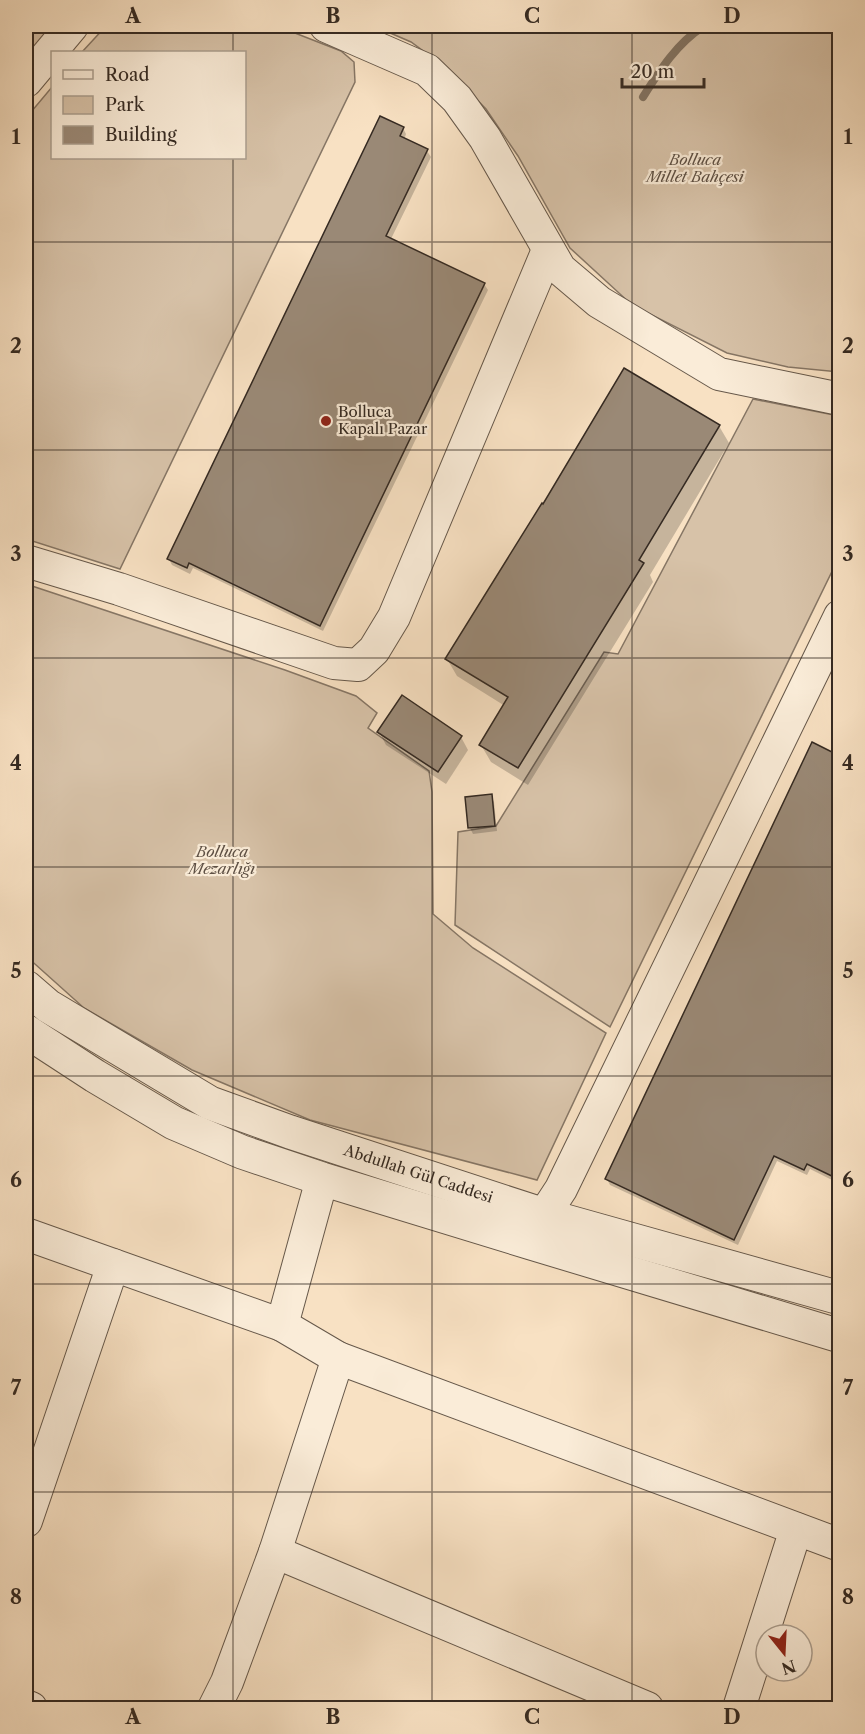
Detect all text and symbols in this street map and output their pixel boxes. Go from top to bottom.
text: A [124,4,141,28]
text: B [326,4,341,28]
text: C [524,4,540,28]
text: D [723,4,741,28]
legend [51,51,246,159]
scale bar [622,51,704,89]
text: 20 m [631,61,675,83]
text: Road [105,64,150,86]
text: Park [105,94,146,116]
text: Building [105,124,177,146]
text: 1 [12,125,21,149]
text: 1 [844,125,853,149]
park label: Bolluca Millet Bahçesi [644,150,745,186]
text: 2 [10,334,22,358]
text: 2 [842,334,854,358]
place label: Bolluca Kapalı Pazar [338,402,428,438]
marker: Bolluca Kapalı Pazar [319,414,333,428]
text: 3 [10,542,22,566]
text: 3 [842,542,854,566]
text: 4 [10,751,22,775]
text: 4 [842,751,854,775]
park label: Bolluca Mezarlığı [187,842,255,878]
text: 5 [10,959,22,983]
text: 5 [842,959,854,983]
street label: Abdullah Gül Caddesi [341,1140,496,1207]
text: 6 [10,1168,22,1192]
text: 6 [842,1168,854,1192]
text: 7 [11,1376,22,1400]
text: 7 [843,1376,854,1400]
text: 8 [10,1585,22,1609]
text: 8 [842,1585,854,1609]
north arrow [754,1623,814,1683]
text: N [779,1656,798,1679]
text: A [124,1705,141,1729]
text: B [326,1705,341,1729]
text: C [524,1705,540,1729]
text: D [723,1705,741,1729]

